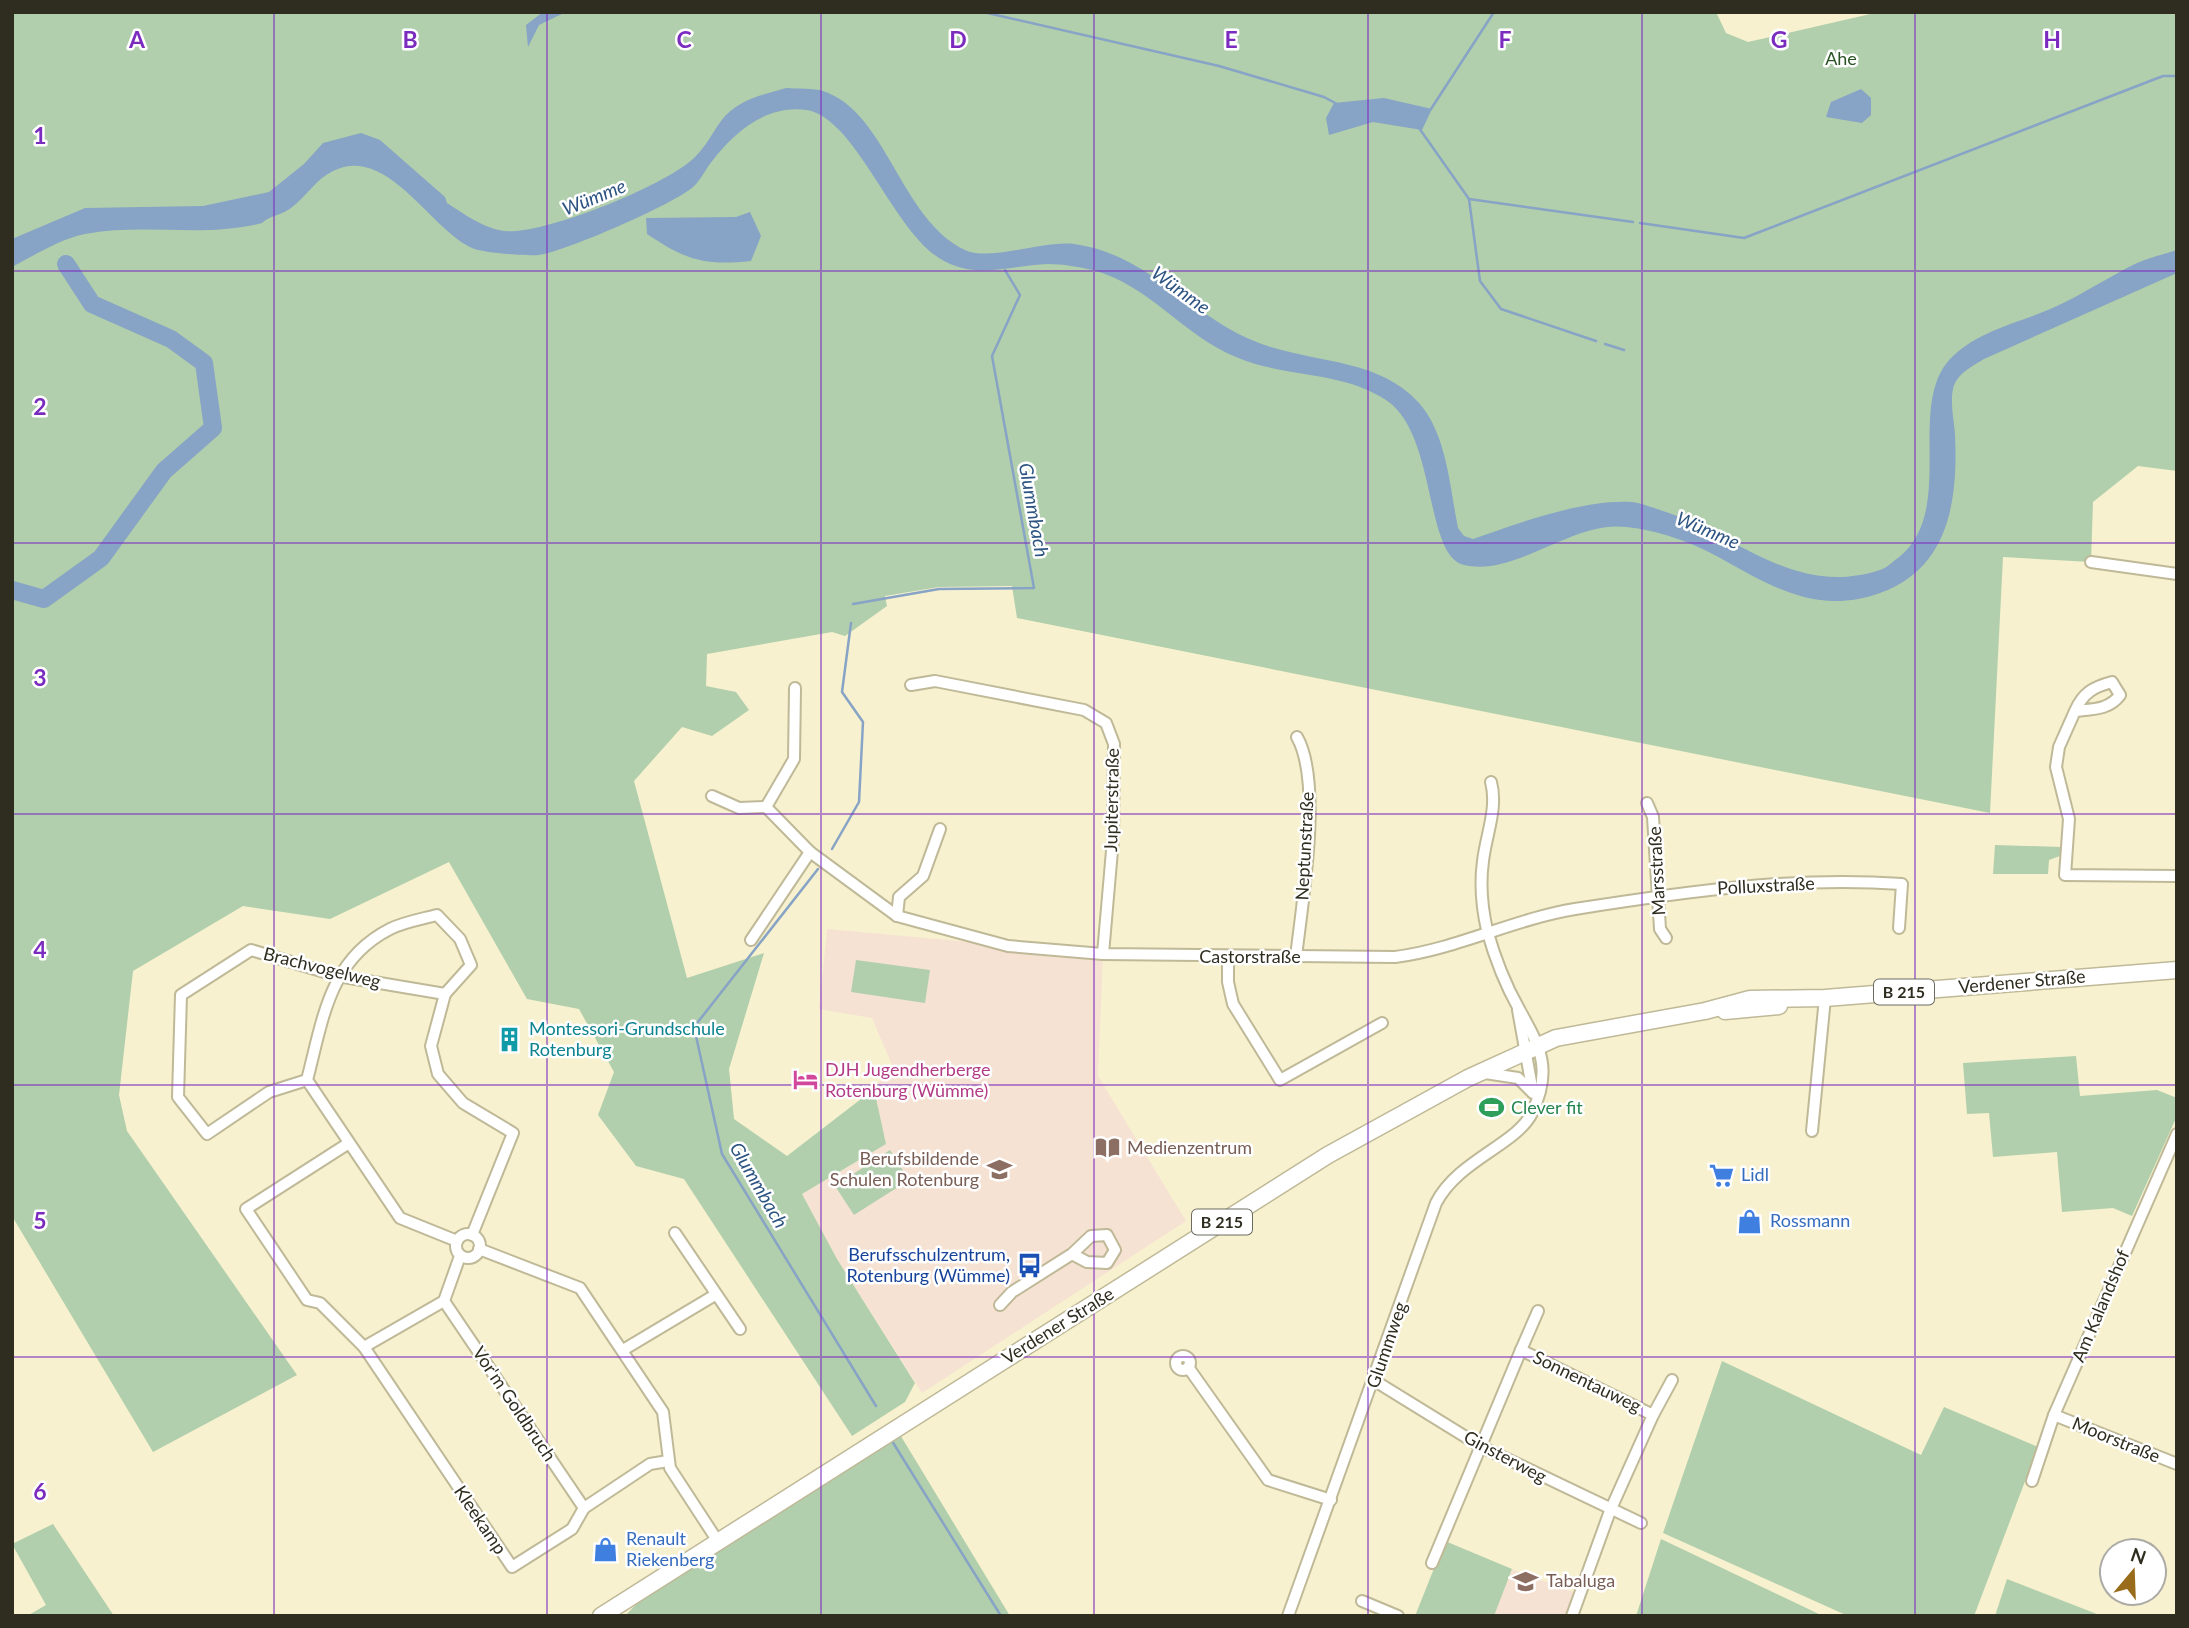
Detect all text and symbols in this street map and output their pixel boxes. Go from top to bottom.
text: A [128,25,146,53]
text: B [402,25,418,53]
text: C [676,25,692,53]
text: D [949,25,967,53]
text: E [1224,25,1238,53]
text: F [1498,25,1512,53]
text: G [1771,25,1787,53]
text: H [2043,25,2061,53]
park label: Ahe [1825,47,1857,69]
text: 1 [33,121,47,149]
water label: Wümme [559,173,629,220]
water label: Wümme [1148,261,1215,318]
text: 2 [33,392,47,420]
water label: Glummbach [1015,461,1054,559]
water label: Wümme [1673,506,1743,553]
text: 3 [33,663,47,691]
street label: Jupiterstraße [1099,748,1123,852]
street label: Neptunstraße [1290,791,1318,901]
street label: Marsstraße [1643,826,1669,916]
street label: Polluxstraße [1717,871,1815,899]
text: 4 [33,935,47,963]
street label: Brachvogelweg [261,942,383,992]
street label: Castorstraße [1199,945,1301,967]
street label: Verdener Straße [1957,964,2086,998]
road number: B 215 [1874,980,1934,1004]
place label: Montessori-Grundschule Rotenburg [529,1017,725,1060]
building icon: Montessori-Grundschule Rotenburg [495,1025,523,1053]
place label: DJH Jugendherberge Rotenburg (Wümme) [825,1058,990,1101]
hotel icon: DJH Jugendherberge Rotenburg (Wümme) [791,1066,819,1094]
sports icon: Clever fit [1477,1094,1505,1122]
place label: Clever fit [1511,1096,1583,1118]
library icon: Medienzentrum [1093,1134,1121,1162]
place label: Medienzentrum [1127,1136,1252,1158]
water label: Glummbach [726,1138,793,1232]
place label: Berufsbildende Schulen Rotenburg [830,1147,979,1190]
school or university icon: Berufsbildende Schulen Rotenburg [985,1155,1013,1183]
supermarket icon: Lidl [1707,1161,1735,1189]
place label: Lidl [1741,1163,1769,1185]
text: 5 [33,1206,47,1234]
shop icon: Rossmann [1736,1207,1764,1235]
place label: Rossmann [1770,1209,1850,1231]
road number: B 215 [1192,1210,1252,1234]
place label: Berufsschulzentrum, Rotenburg (Wümme) [847,1243,1010,1286]
street label: Am Kalandshof [2067,1246,2134,1365]
bus stop icon: Berufsschulzentrum, Rotenburg (Wümme) [1016,1251,1044,1279]
street label: Verdener Straße [998,1282,1117,1368]
street label: Glummweg [1361,1299,1411,1391]
street label: Vor'm Goldbruch [468,1342,561,1465]
street label: Sonnentauweg [1530,1345,1645,1417]
street label: Moorstraße [2069,1411,2164,1467]
street label: Ginsterweg [1460,1425,1551,1487]
text: 6 [33,1477,47,1505]
street label: Kleekamp [450,1481,512,1558]
place label: Renault Riekenberg [626,1527,714,1570]
shop icon: Renault Riekenberg [592,1535,620,1563]
north arrow [2098,1537,2168,1607]
text: N [2128,1542,2149,1569]
school or university icon: Tabaluga [1512,1567,1540,1595]
place label: Tabaluga [1546,1569,1615,1591]

